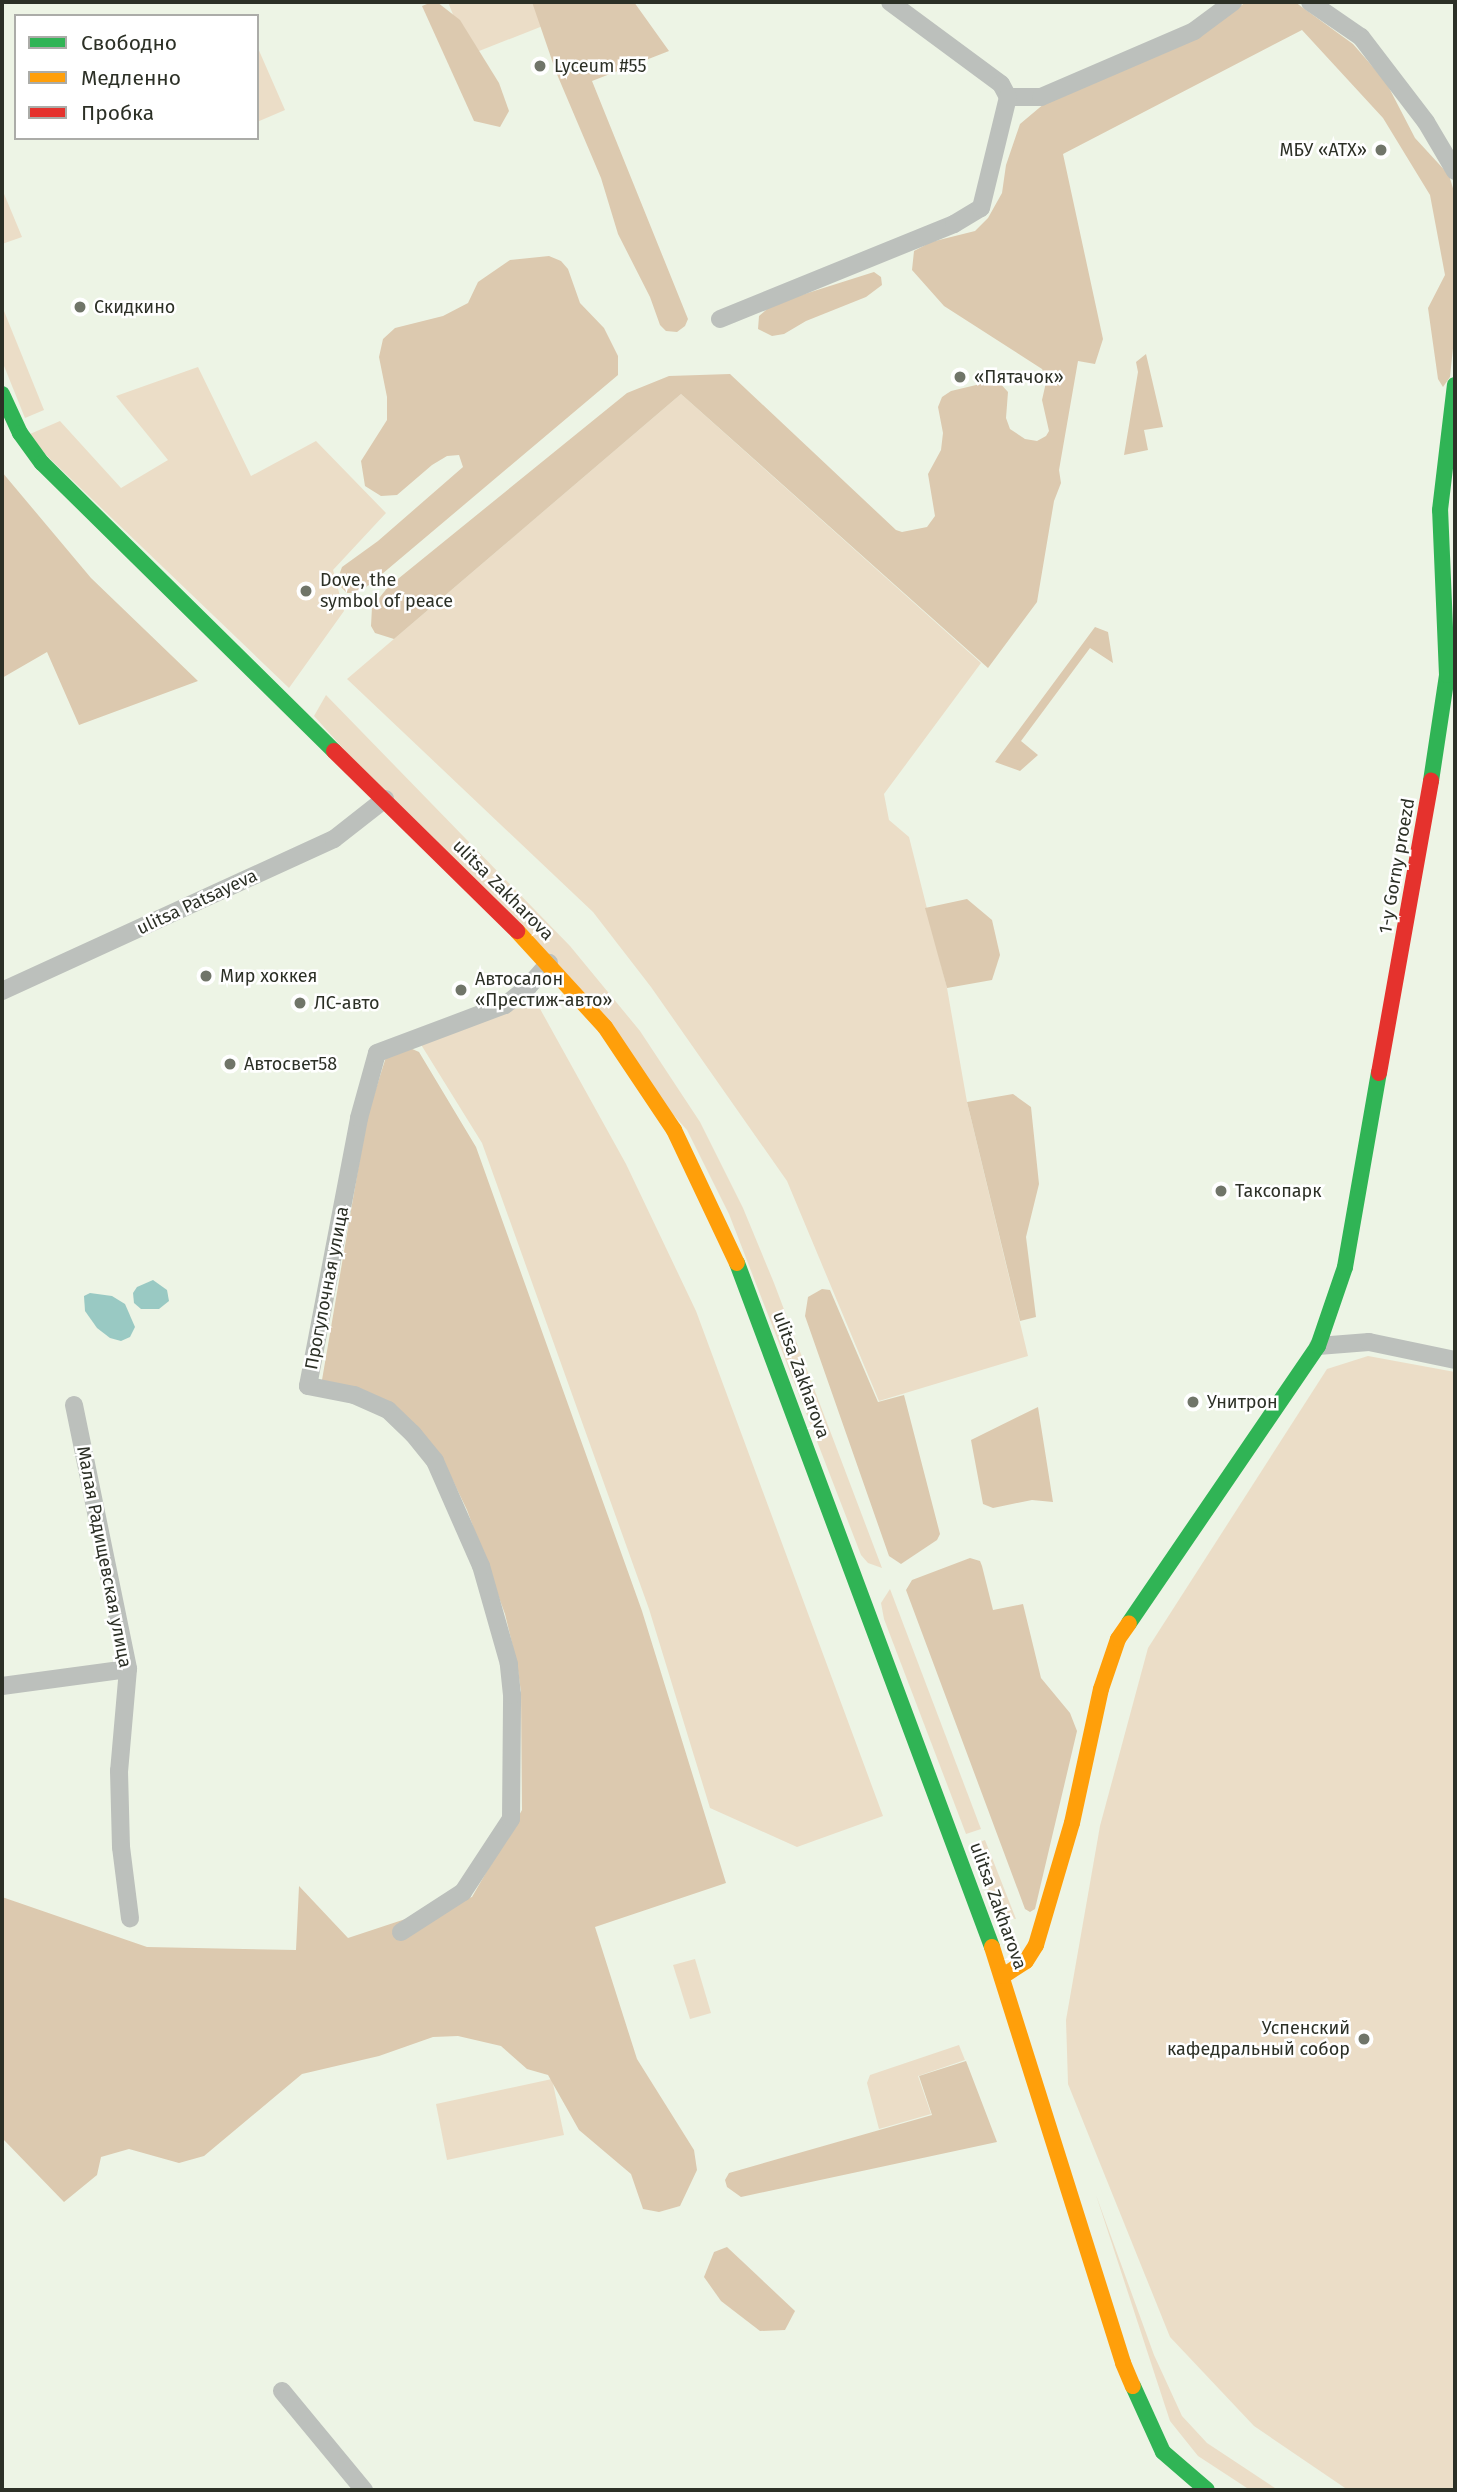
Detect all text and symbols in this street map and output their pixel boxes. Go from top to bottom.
legend [14,14,259,140]
text: Свободно [81,30,177,56]
place label: Lyceum #55 [554,55,647,77]
marker: Lyceum #55 [532,58,548,74]
text: Медленно [81,65,181,91]
text: Пробка [81,100,154,126]
place label: МБУ «АТХ» [1279,139,1367,161]
marker: МБУ «АТХ» [1373,142,1389,158]
place label: Скидкино [94,296,175,318]
marker: Скидкино [72,299,88,315]
place label: «Пятачок» [974,366,1064,388]
marker: «Пятачок» [952,369,968,385]
place label: Dove, the symbol of peace [320,570,453,612]
marker: Dove, the symbol of peace [298,583,314,599]
street label: 1-y Gorny proezd [1374,797,1420,935]
street label: ulitsa Zakharova [448,835,558,945]
street label: ulitsa Patsayeva [133,865,261,939]
place label: Мир хоккея [220,965,317,987]
marker: Мир хоккея [198,968,214,984]
place label: Автосалон «Престиж-авто» [475,969,612,1012]
marker: Автосалон «Престиж-авто» [453,982,469,998]
place label: ЛС-авто [314,992,380,1014]
marker: ЛС-авто [292,995,308,1011]
place label: Автосвет58 [244,1053,337,1075]
marker: Автосвет58 [222,1056,238,1072]
place label: Таксопарк [1235,1180,1322,1202]
marker: Таксопарк [1213,1183,1229,1199]
street label: Прогулочная улица [301,1205,353,1371]
street label: ulitsa Zakharova [768,1308,834,1442]
place label: Унитрон [1207,1391,1278,1413]
marker: Унитрон [1185,1394,1201,1410]
street label: Малая Радищевская улица [72,1444,136,1670]
street label: ulitsa Zakharova [965,1839,1031,1973]
place label: Успенский кафедральный собор [1167,2018,1350,2060]
marker: Успенский кафедральный собор [1356,2031,1372,2047]

